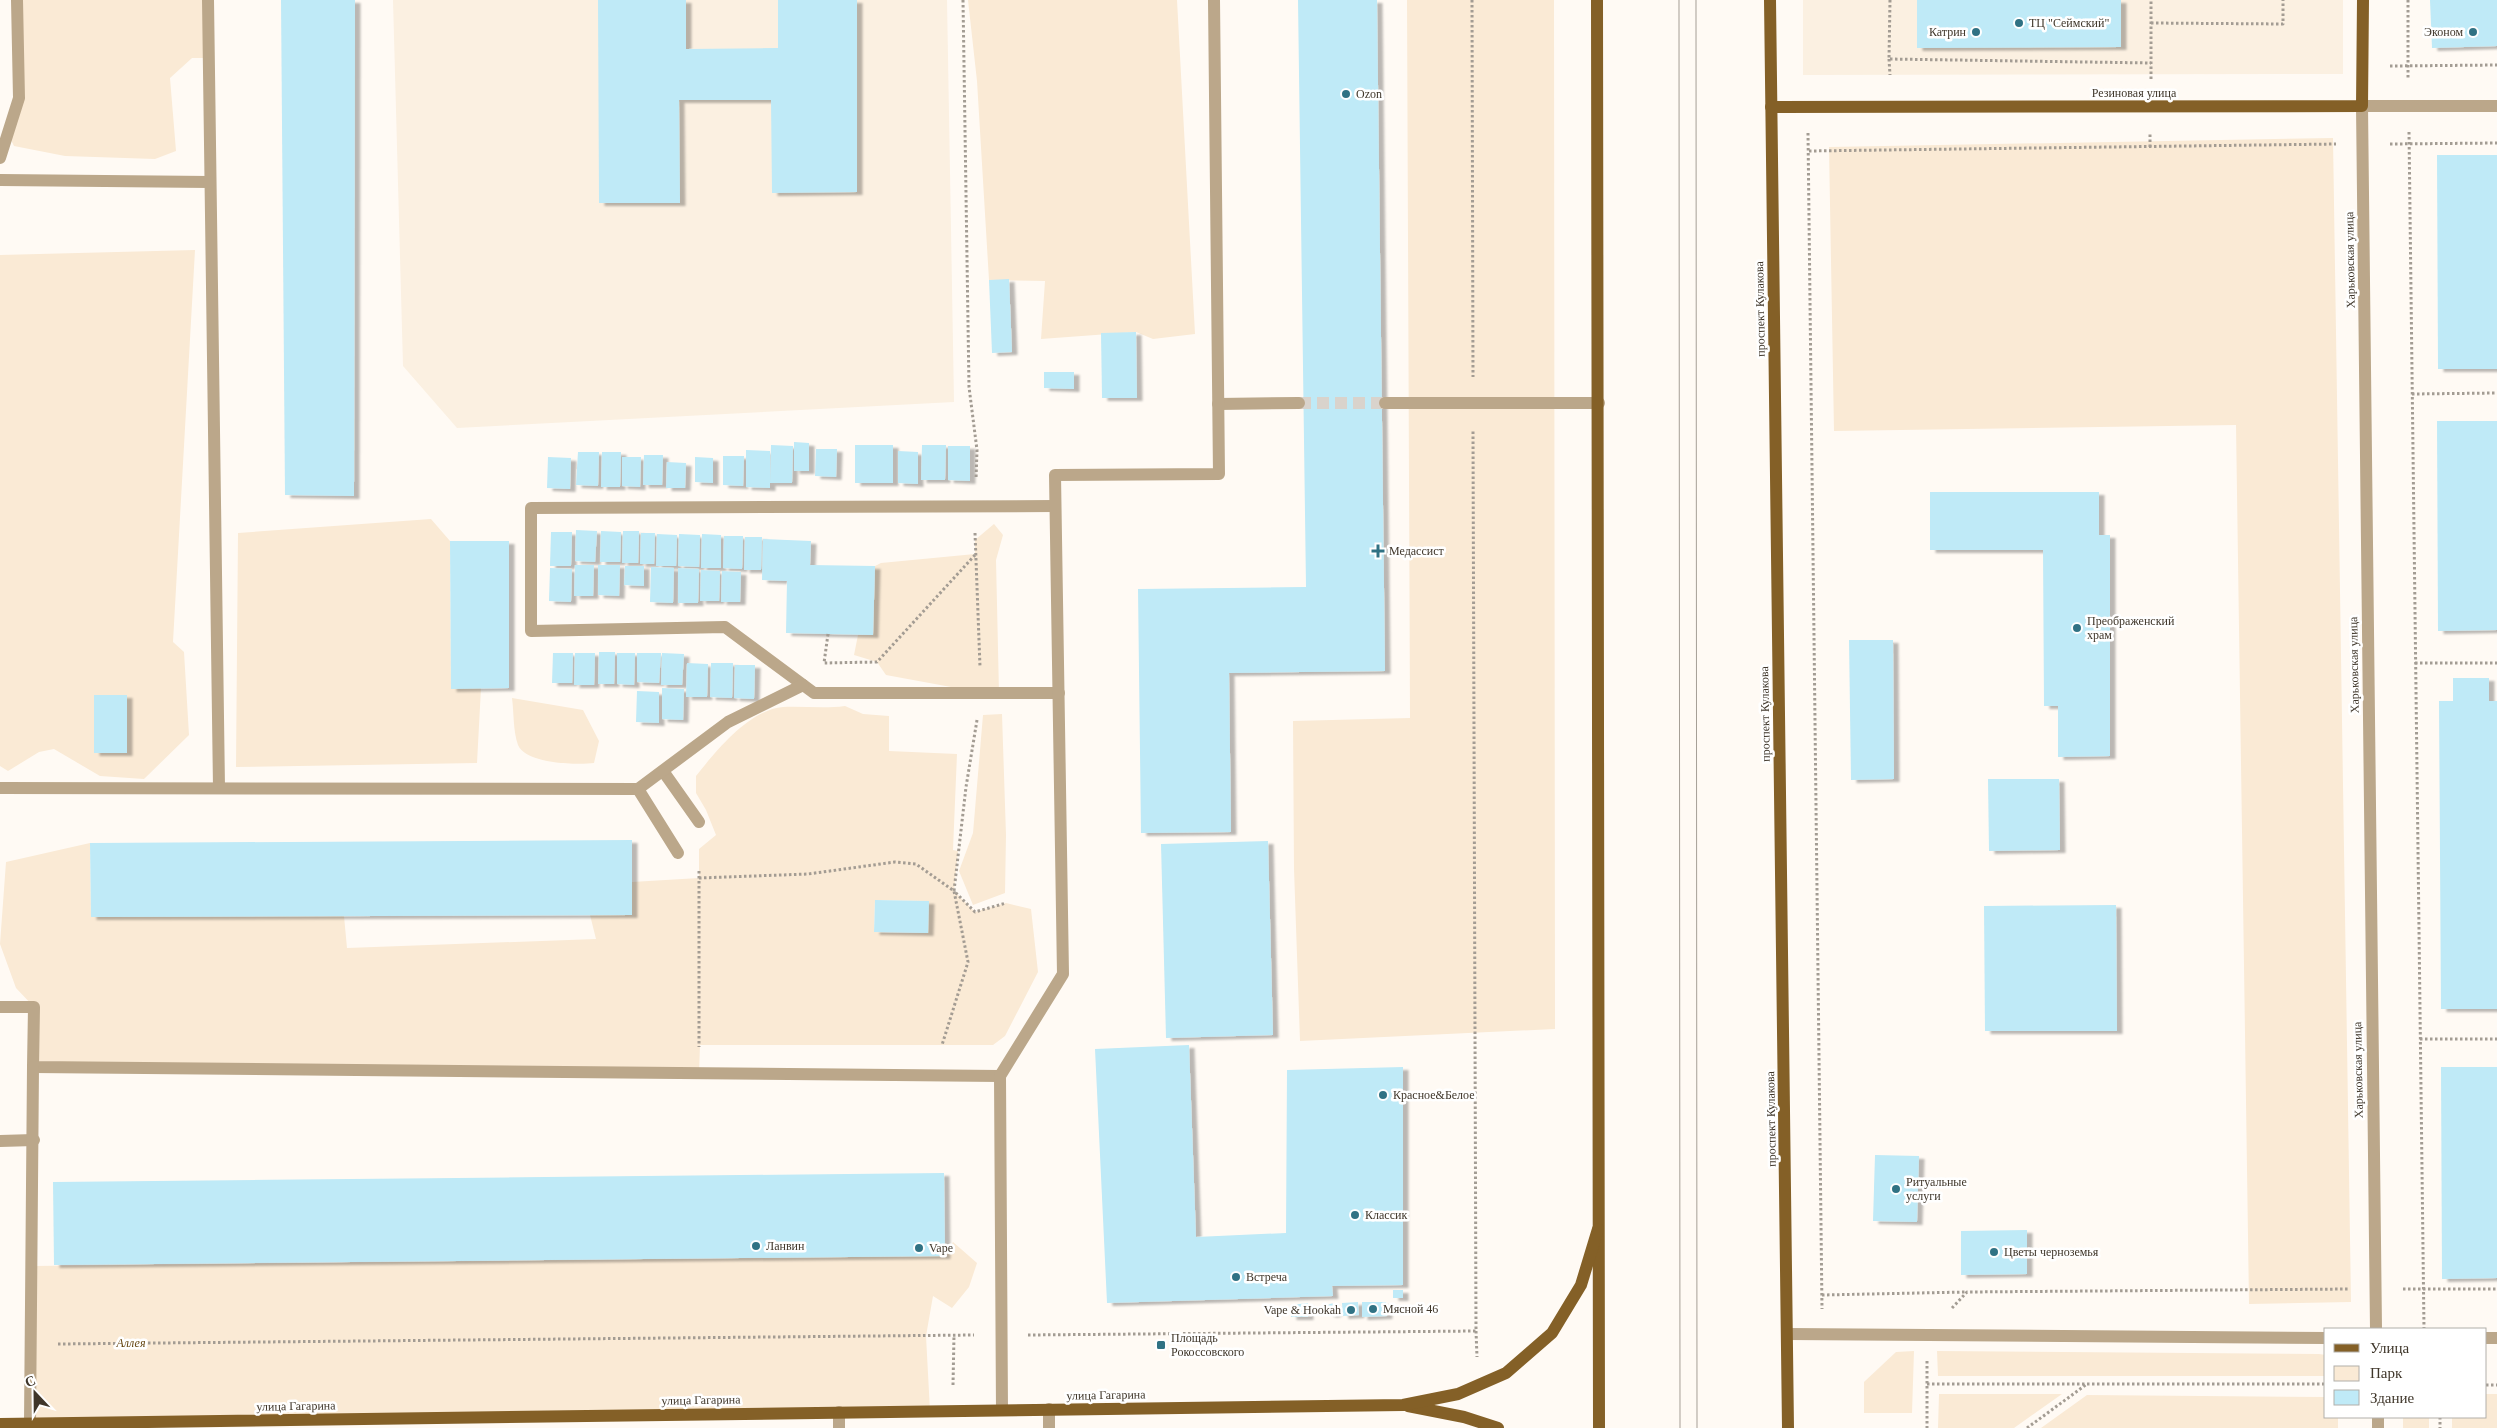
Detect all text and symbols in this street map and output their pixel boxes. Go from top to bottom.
place label: ТЦ "Сеймский" [2029,16,2109,30]
marker: ТЦ "Сеймский" [2013,17,2025,29]
place label: Катрин [1929,25,1967,39]
place label: Эконом [2424,25,2463,39]
marker: Катрин [1970,26,1982,38]
marker: Эконом [2467,26,2479,38]
street label: Резиновая улица [2092,86,2177,100]
place label: Ozon [1356,87,1382,101]
marker: Ozon [1340,88,1352,100]
street label: Харьковская улица [2342,211,2358,308]
street label: проспект Кулакова [1752,260,1768,357]
marker: Медассист [1371,544,1385,558]
place label: Медассист [1389,544,1445,558]
place label: Преображенский храм [2087,614,2175,642]
street label: Харьковская улица [2346,616,2362,713]
marker: Преображенский храм [2071,622,2083,634]
street label: проспект Кулакова [1757,665,1773,762]
street label: Харьковская улица [2350,1021,2366,1118]
street label: проспект Кулакова [1763,1070,1779,1167]
place label: Красное&Белое [1393,1088,1475,1102]
marker: Красное&Белое [1377,1089,1389,1101]
place label: Ритуальные услуги [1906,1175,1967,1203]
marker: Ритуальные услуги [1890,1183,1902,1195]
place label: Классик [1365,1208,1407,1222]
marker: Классик [1349,1209,1361,1221]
place label: Ланвин [766,1239,805,1253]
marker: Ланвин [750,1240,762,1252]
place label: Vape [929,1241,953,1255]
marker: Vape [913,1242,925,1254]
place label: Цветы черноземья [2004,1245,2099,1259]
marker: Цветы черноземья [1988,1246,2000,1258]
place label: Встреча [1246,1270,1288,1284]
marker: Встреча [1230,1271,1242,1283]
place label: Мясной 46 [1383,1302,1438,1316]
place label: Vape & Hookah [1264,1303,1341,1317]
marker: Мясной 46 [1367,1303,1379,1315]
marker: Vape & Hookah [1345,1304,1357,1316]
legend [2324,1328,2487,1418]
place label: Площадь Рокоссовского [1171,1331,1244,1359]
park label: Аллея [116,1336,146,1350]
marker: Площадь Рокоссовского [1155,1339,1167,1351]
text: Улица [2370,1340,2409,1356]
text: Парк [2370,1365,2403,1381]
north arrow [10,1368,60,1418]
text: С [23,1373,38,1390]
street label: улица Гагарина [1066,1387,1146,1403]
text: Здание [2370,1390,2414,1406]
street label: улица Гагарина [661,1392,741,1408]
street label: улица Гагарина [256,1398,336,1414]

